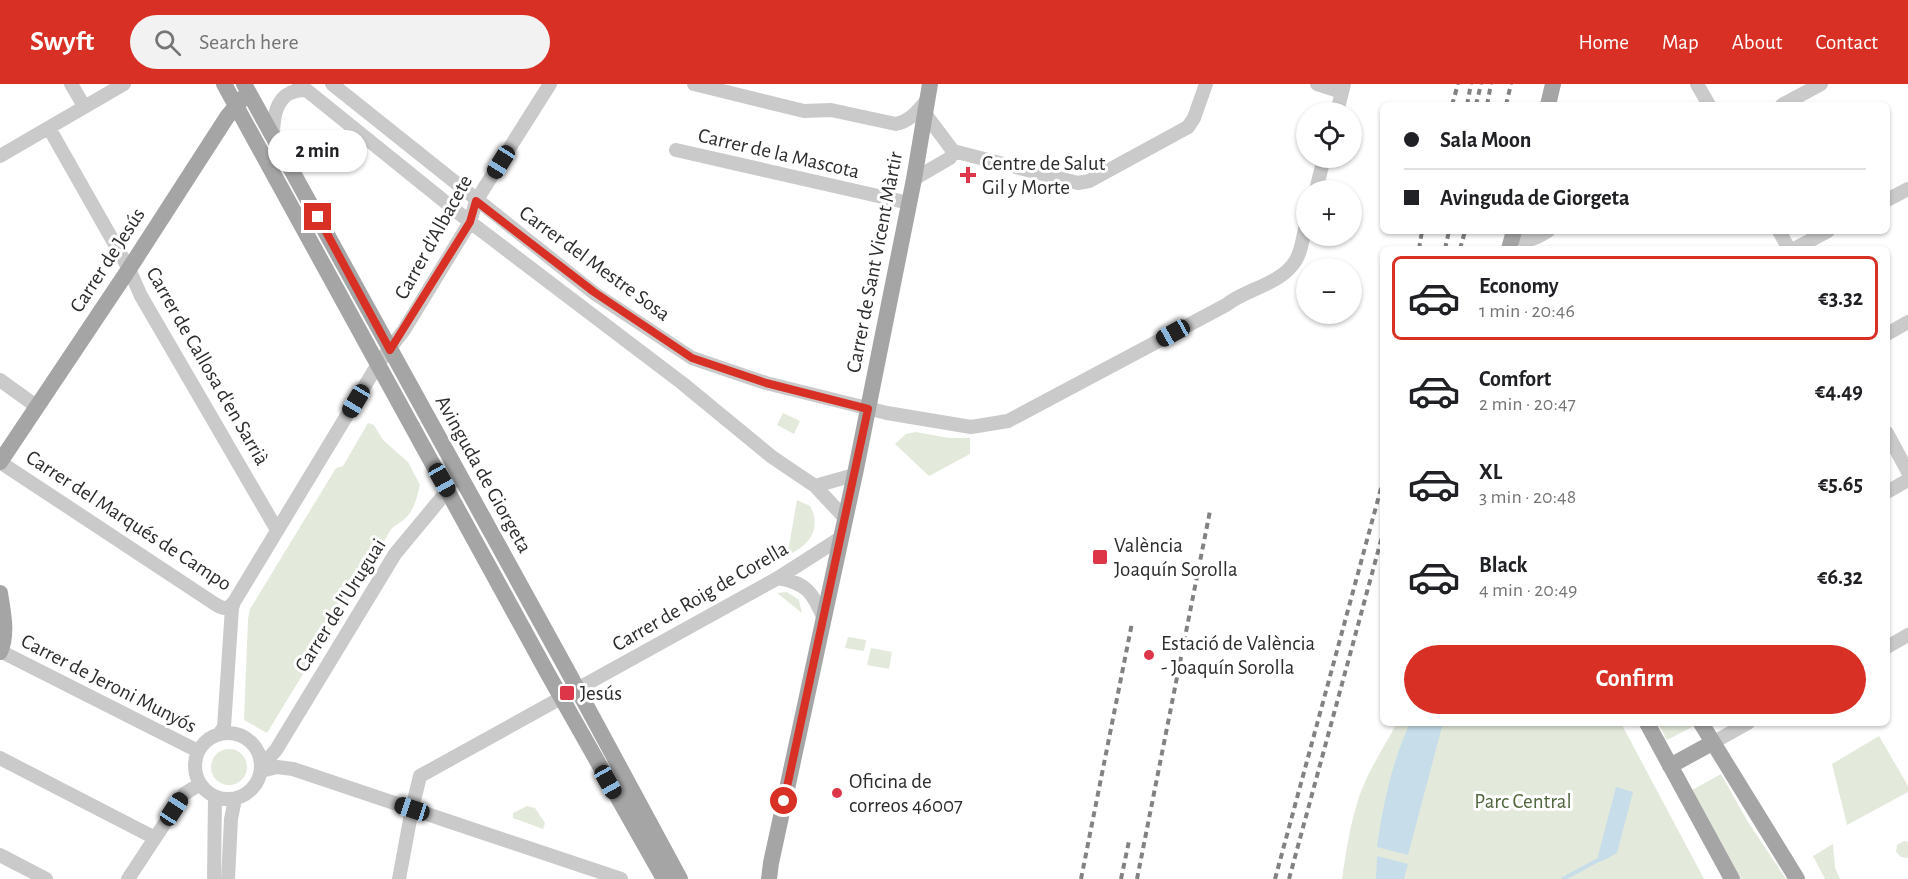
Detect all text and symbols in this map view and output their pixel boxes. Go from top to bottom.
search box [130,15,550,69]
icon: search [151,26,184,59]
text: Swyft [30,28,94,56]
text: Search here [199,31,299,53]
text: Home [1578,32,1629,53]
text: Map [1662,32,1699,53]
text: About [1732,32,1782,53]
text: Contact [1815,32,1878,53]
map controls [1296,102,1362,324]
button: locate [1296,102,1362,168]
street label: Carrer de la Mascota [696,125,862,182]
text: Sala Moon [1440,129,1531,151]
callout: 2 min [268,130,368,172]
text: 2 min [295,141,340,161]
car [484,142,518,182]
street label: Carrer de Sant Vicent Màrtir [843,150,906,374]
place label: Centre de Salut Gil y Morte [982,153,1106,198]
marker: Centre de Salut Gil y Morte [959,166,977,184]
street label: Carrer d'Albacete [391,172,476,303]
button: + [1296,180,1362,246]
text: Avinguda de Giorgeta [1440,187,1630,209]
street label: Carrer del Mestre Sosa [515,202,674,325]
route end [304,203,331,230]
street label: Carrer de Jesús [66,204,149,316]
button: − [1296,258,1362,324]
street label: Carrer de Callosa d'en Sarrià [142,264,273,469]
icon: car [1407,271,1461,325]
text: Economy [1479,275,1559,297]
text: €3.32 [1818,287,1863,309]
text: 1 min · 20:46 [1479,301,1575,321]
car [1153,316,1193,350]
icon: car [1407,364,1461,418]
text: Comfort [1479,368,1551,390]
text: €4.49 [1815,380,1863,402]
car [339,381,373,421]
street label: Avinguda de Giorgeta [432,392,536,557]
text: 2 min · 20:47 [1479,394,1576,414]
street label: Carrer del Marqués de Campo [22,446,235,595]
icon: car [1407,457,1461,511]
car [425,460,459,500]
text: XL [1479,461,1502,483]
text: €5.65 [1818,473,1863,495]
text: 3 min · 20:48 [1479,487,1576,507]
street label: Carrer de l'Uruguai [291,535,390,676]
place label: València Joaquín Sorolla [1114,535,1238,580]
street label: Carrer de Roig de Corella [609,537,792,655]
marker: València Joaquín Sorolla [1091,548,1109,566]
icon: car [1407,550,1461,604]
text: Black [1479,554,1527,576]
text: €6.32 [1817,566,1863,588]
text: 4 min · 20:49 [1479,580,1578,600]
street label: Carrer de Jeroni Munyós [18,630,200,737]
place label: Estació de València - Joaquín Sorolla [1161,633,1316,678]
button: Confirm [1404,645,1866,714]
marker: Estació de València - Joaquín Sorolla [1142,648,1156,662]
place label: Jesús [580,683,622,704]
marker: Jesús [558,684,576,702]
car [591,762,625,802]
place label: Oficina de correos 46007 [849,771,963,816]
marker: Oficina de correos 46007 [830,786,844,800]
route start [770,787,797,814]
car [157,789,191,829]
park label: Parc Central [1474,791,1572,812]
car [392,795,432,823]

